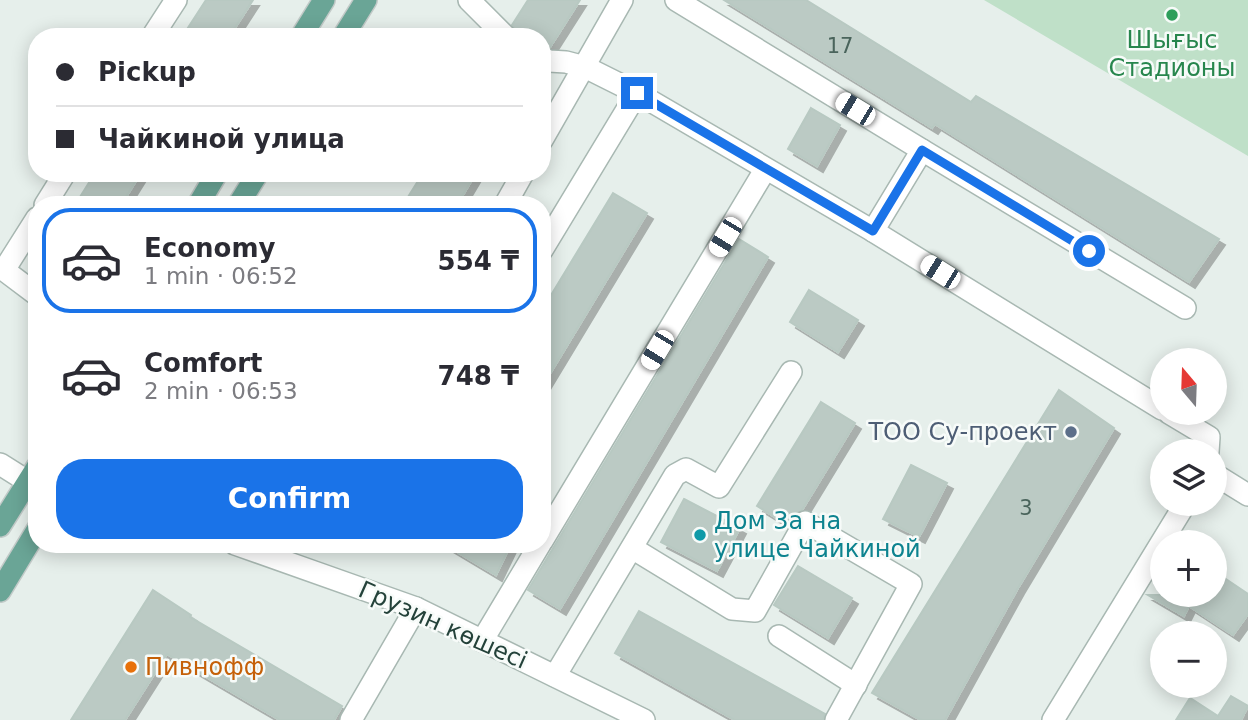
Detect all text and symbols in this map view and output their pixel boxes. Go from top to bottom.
marker: Шығыс Стадионы [1164,7,1180,23]
place label: Шығыс Стадионы [1109,26,1235,82]
house number: 17 [827,34,853,58]
text: Pickup [98,57,196,87]
route end [621,77,653,109]
car [832,89,879,129]
text: Чайкиной улица [98,124,345,154]
car [706,214,745,260]
icon: car [60,229,123,292]
text: Economy [144,233,275,263]
route start [1073,235,1105,267]
text: 554 ₸ [438,246,519,276]
car [917,252,964,292]
text: 1 min · 06:52 [144,263,298,289]
car [638,327,677,373]
icon: car [60,344,123,407]
text: Comfort [144,348,262,378]
north arrow [1150,348,1227,425]
map controls [1150,348,1227,698]
text: 748 ₸ [438,361,519,391]
text: 2 min · 06:53 [144,378,298,404]
place label: ТОО Су-проект [867,418,1057,446]
marker: ТОО Су-проект [1063,424,1079,440]
button: layers [1150,439,1227,516]
button: Confirm [56,459,523,539]
house number: 3 [1019,496,1033,520]
place label: Дом 3а на улице Чайкиной [714,507,921,563]
marker: Дом 3а на улице Чайкиной [692,527,708,543]
button: + [1150,530,1227,607]
street label: Грузин көшесі [354,575,532,675]
button: − [1150,621,1227,698]
place label: Пивнофф [145,653,264,681]
marker: Пивнофф [123,659,139,675]

